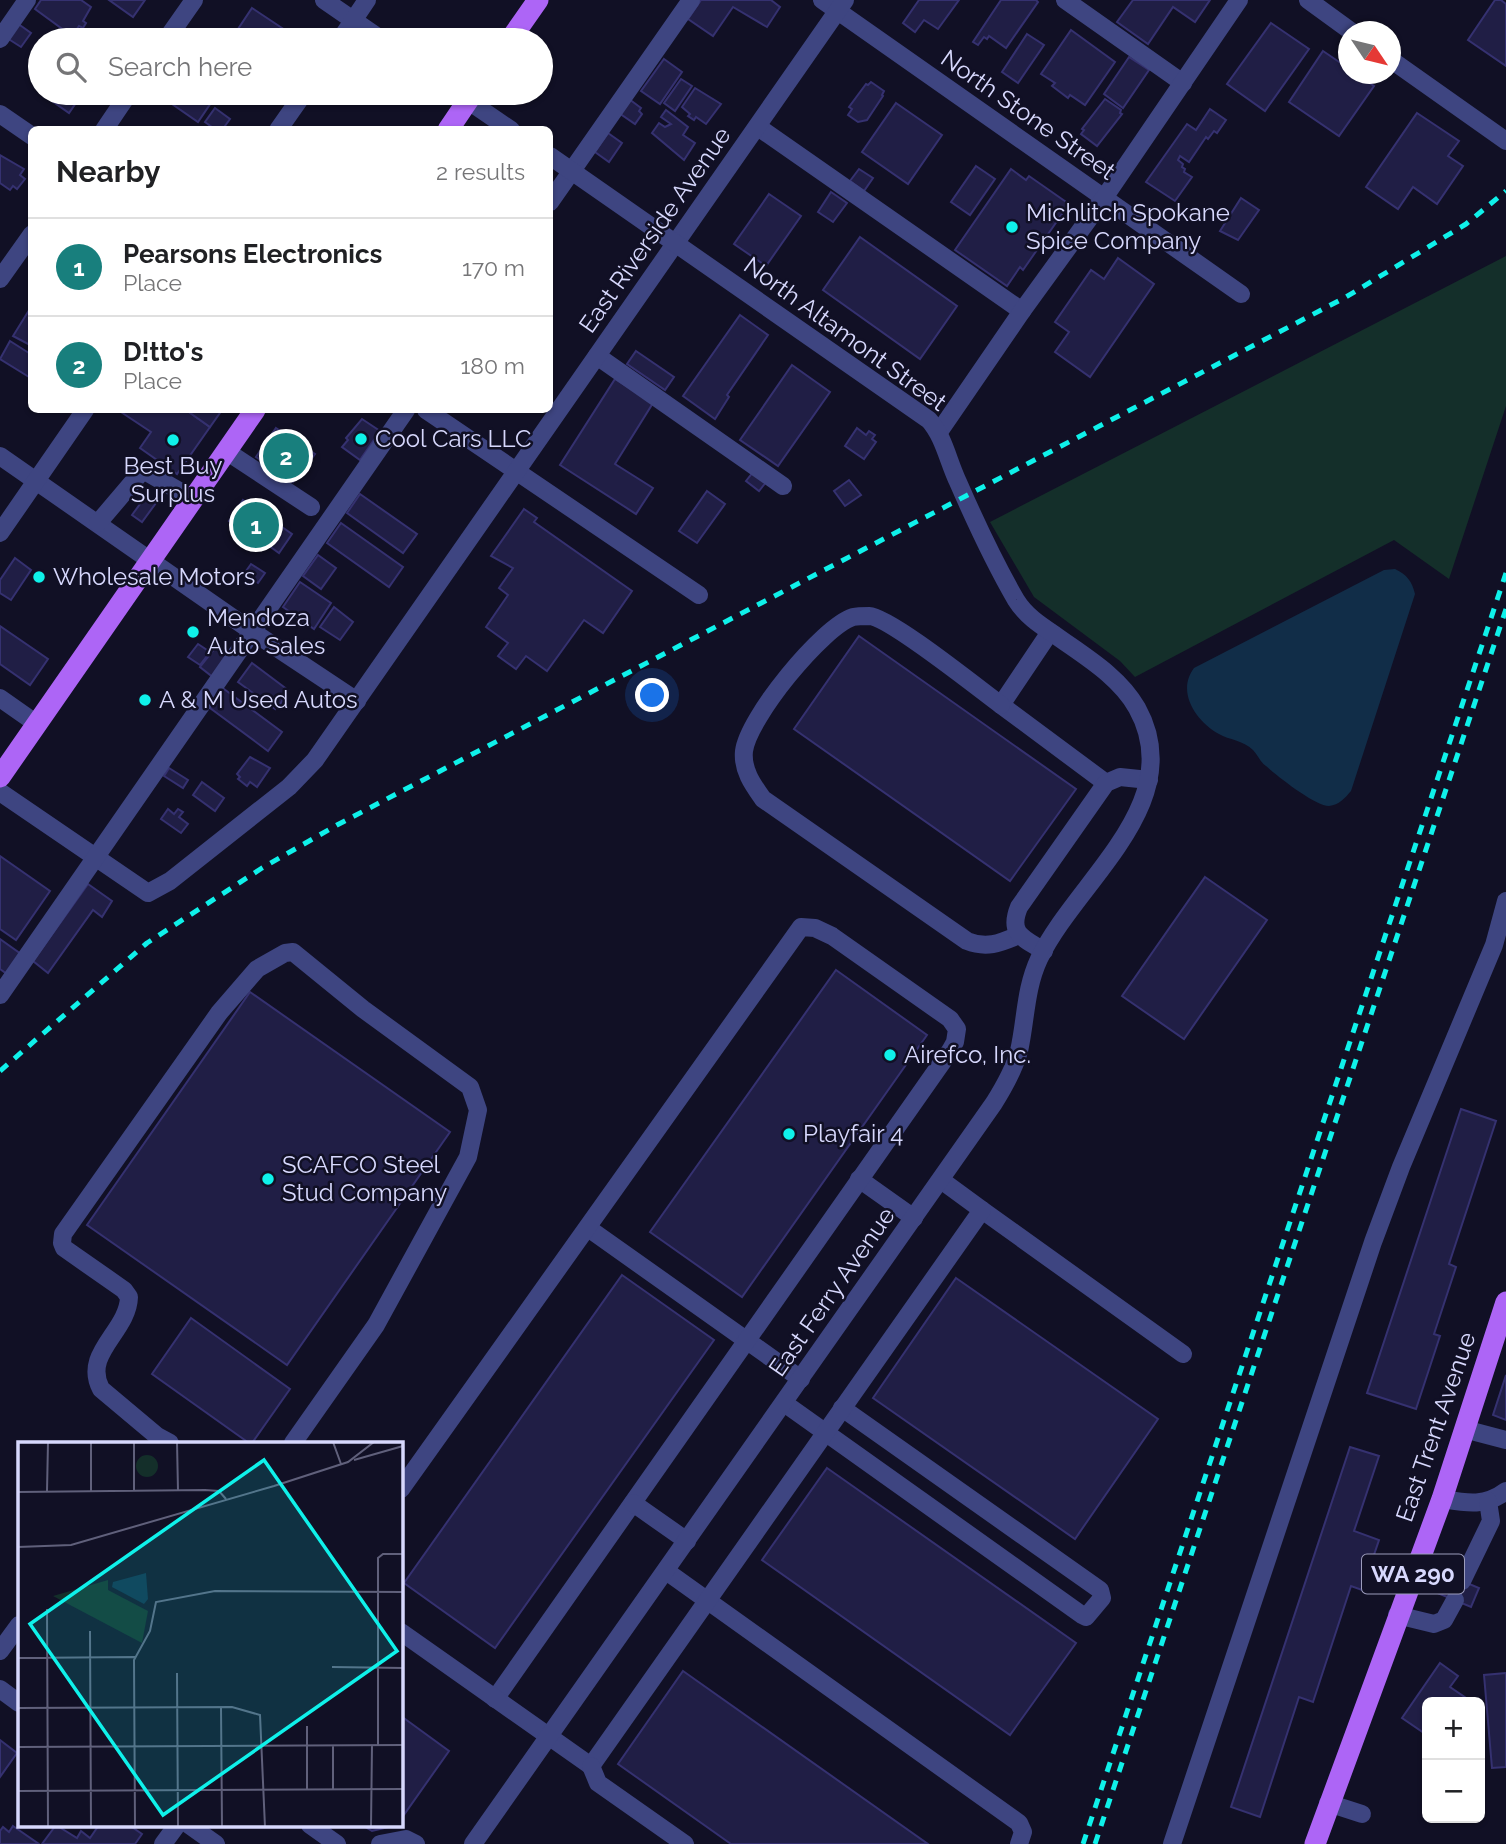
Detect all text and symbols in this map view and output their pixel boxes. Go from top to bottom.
north arrow [1338,21,1401,84]
search box [28,28,553,105]
street label: North Stone Street [935,44,1121,186]
icon: search [52,48,90,86]
text: Search here [108,52,252,82]
street label: East Riverside Avenue [573,121,737,338]
text: Nearby [56,154,160,189]
text: 2 results [436,158,525,185]
place label: Michlitch Spokane Spice Company [1026,198,1230,255]
marker: Michlitch Spokane Spice Company [1004,219,1020,235]
text: Pearsons Electronics [123,239,382,269]
street label: North Altamont Street [738,250,952,417]
text: 1 [73,254,85,281]
text: 170 m [462,254,525,281]
text: Place [123,269,182,296]
text: D!tto's [123,337,203,367]
text: 2 [73,352,85,379]
text: 180 m [460,352,525,379]
text: Place [123,367,182,394]
place label: Cool Cars LLC [375,424,531,453]
pin: 2 [263,430,309,482]
marker: Cool Cars LLC [353,431,369,447]
marker: Best Buy Surplus [165,432,181,448]
place label: Best Buy Surplus [123,451,223,508]
pin: 1 [233,499,279,551]
place label: Wholesale Motors [53,562,255,591]
marker: Wholesale Motors [31,569,47,585]
place label: Mendoza Auto Sales [207,603,325,660]
marker: Mendoza Auto Sales [185,624,201,640]
your location [635,678,669,712]
place label: A & M Used Autos [159,685,358,714]
marker: A & M Used Autos [137,692,153,708]
place label: Airefco, Inc. [904,1040,1031,1069]
marker: Airefco, Inc. [882,1047,898,1063]
place label: Playfair 4 [803,1119,903,1148]
marker: Playfair 4 [781,1126,797,1142]
place label: SCAFCO Steel Stud Company [282,1150,447,1207]
marker: SCAFCO Steel Stud Company [260,1171,276,1187]
street label: East Ferry Avenue [762,1202,901,1382]
street label: East Trent Avenue [1389,1328,1482,1526]
inset map [18,1442,402,1826]
road number: WA 290 [1362,1554,1464,1594]
map controls [1422,1697,1485,1823]
button: + [1422,1697,1485,1760]
button: − [1422,1760,1485,1823]

